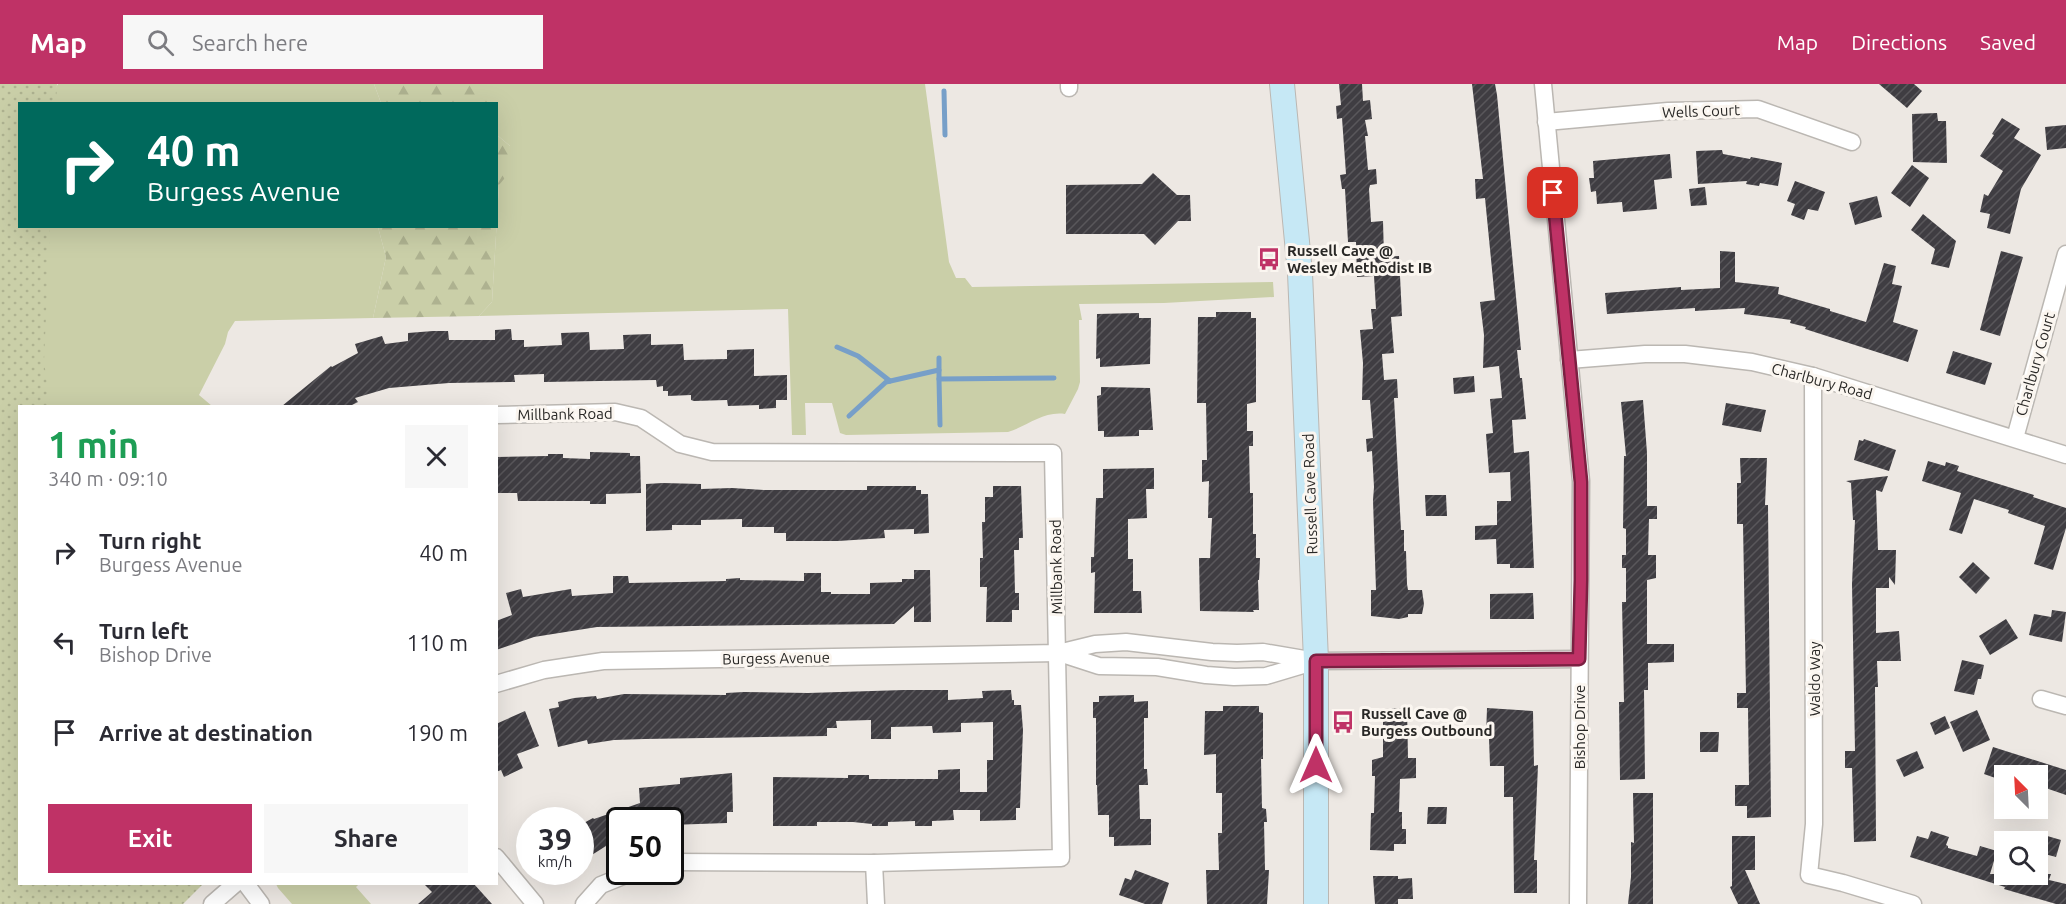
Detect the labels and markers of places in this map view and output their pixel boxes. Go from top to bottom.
pin [1527,167,1578,218]
place label: Russell Cave @ Wesley Methodist IB [1287,242,1432,276]
bus stop icon: Russell Cave @ Wesley Methodist IB [1256,246,1282,272]
place label: Russell Cave @ Burgess Outbound [1361,705,1493,739]
bus stop icon: Russell Cave @ Burgess Outbound [1330,709,1356,735]

